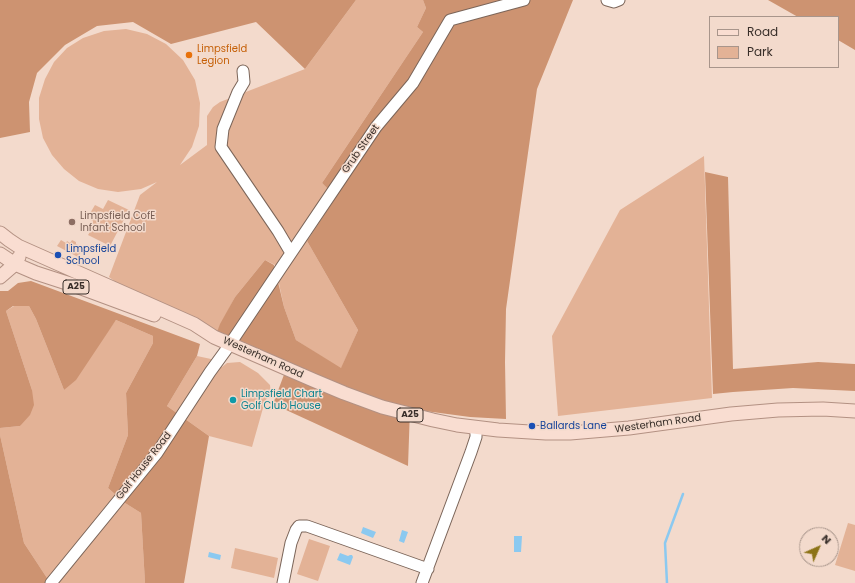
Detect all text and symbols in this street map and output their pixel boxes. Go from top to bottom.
legend [709,16,839,68]
text: Road [747,23,778,40]
place label: Limpsfield Legion [197,43,247,66]
text: Park [747,43,773,60]
marker: Limpsfield Legion [184,50,194,60]
street label: Grub Street [340,122,382,176]
place label: Limpsfield CofE Infant School [80,210,155,234]
marker: Limpsfield CofE Infant School [67,217,77,227]
place label: Limpsfield School [66,243,116,266]
marker: Limpsfield School [53,250,63,260]
road number: A25 [63,280,89,294]
street label: Westerham Road [221,335,305,381]
place label: Limpsfield Chart Golf Club House [241,388,322,412]
marker: Limpsfield Chart Golf Club House [228,395,238,405]
road number: A25 [397,408,423,422]
street label: Westerham Road [614,412,702,436]
place label: Ballards Lane [540,420,607,432]
marker: Ballards Lane [527,421,537,431]
street label: Golf House Road [114,430,174,502]
north arrow [799,527,839,567]
text: N [818,531,835,548]

